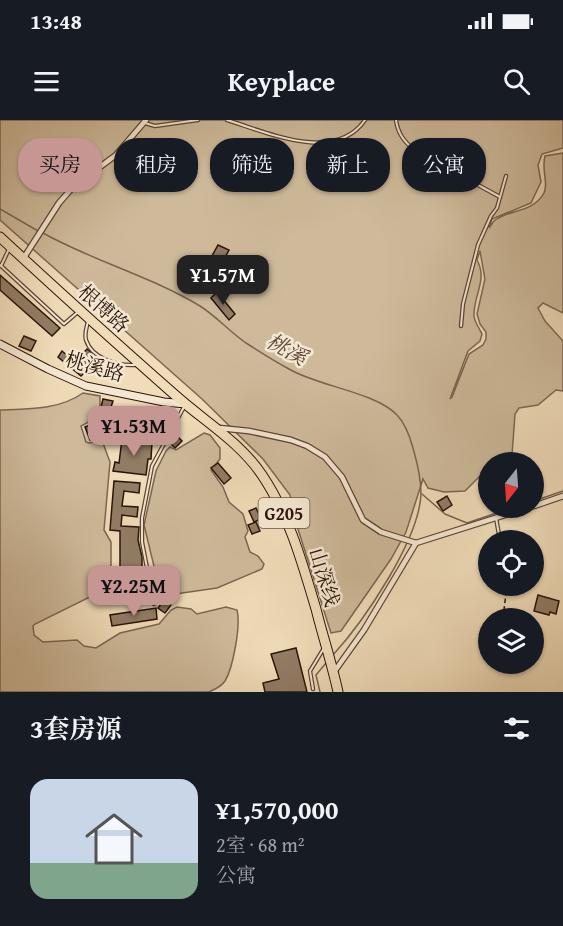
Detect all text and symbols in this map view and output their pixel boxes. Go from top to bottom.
text: 13:48 [30,5,82,37]
text: Keyplace [228,61,335,101]
icon: menu [30,65,63,98]
icon: search [500,65,533,98]
chip: 买房 [18,138,102,192]
chip: 租房 [114,138,198,192]
chip: 筛选 [210,138,294,192]
chip: 新上 [306,138,390,192]
chip: 公寓 [402,138,486,192]
pin: ¥1.57M [174,255,272,306]
text: ¥1.57M [191,260,255,289]
street label: 根博路 [72,277,136,339]
water label: 桃溪 [261,325,315,374]
street label: 桃溪路 [62,344,128,388]
pin: ¥1.53M [85,406,183,457]
text: ¥1.53M [102,411,166,440]
north arrow [478,452,544,518]
map controls [478,452,544,674]
road number: G205 [258,498,310,528]
button: locate [478,530,544,596]
street label: 山深线 [302,544,348,610]
pin: ¥2.25M [85,566,183,617]
text: ¥2.25M [102,571,166,600]
button: layers [478,608,544,674]
text: 3套房源 [30,709,121,748]
icon: filters [500,712,533,745]
text: ¥1,570,000 [216,790,338,829]
icon: home [78,803,150,875]
text: 2室 · 68 m² [216,830,305,859]
text: 公寓 [216,860,256,889]

